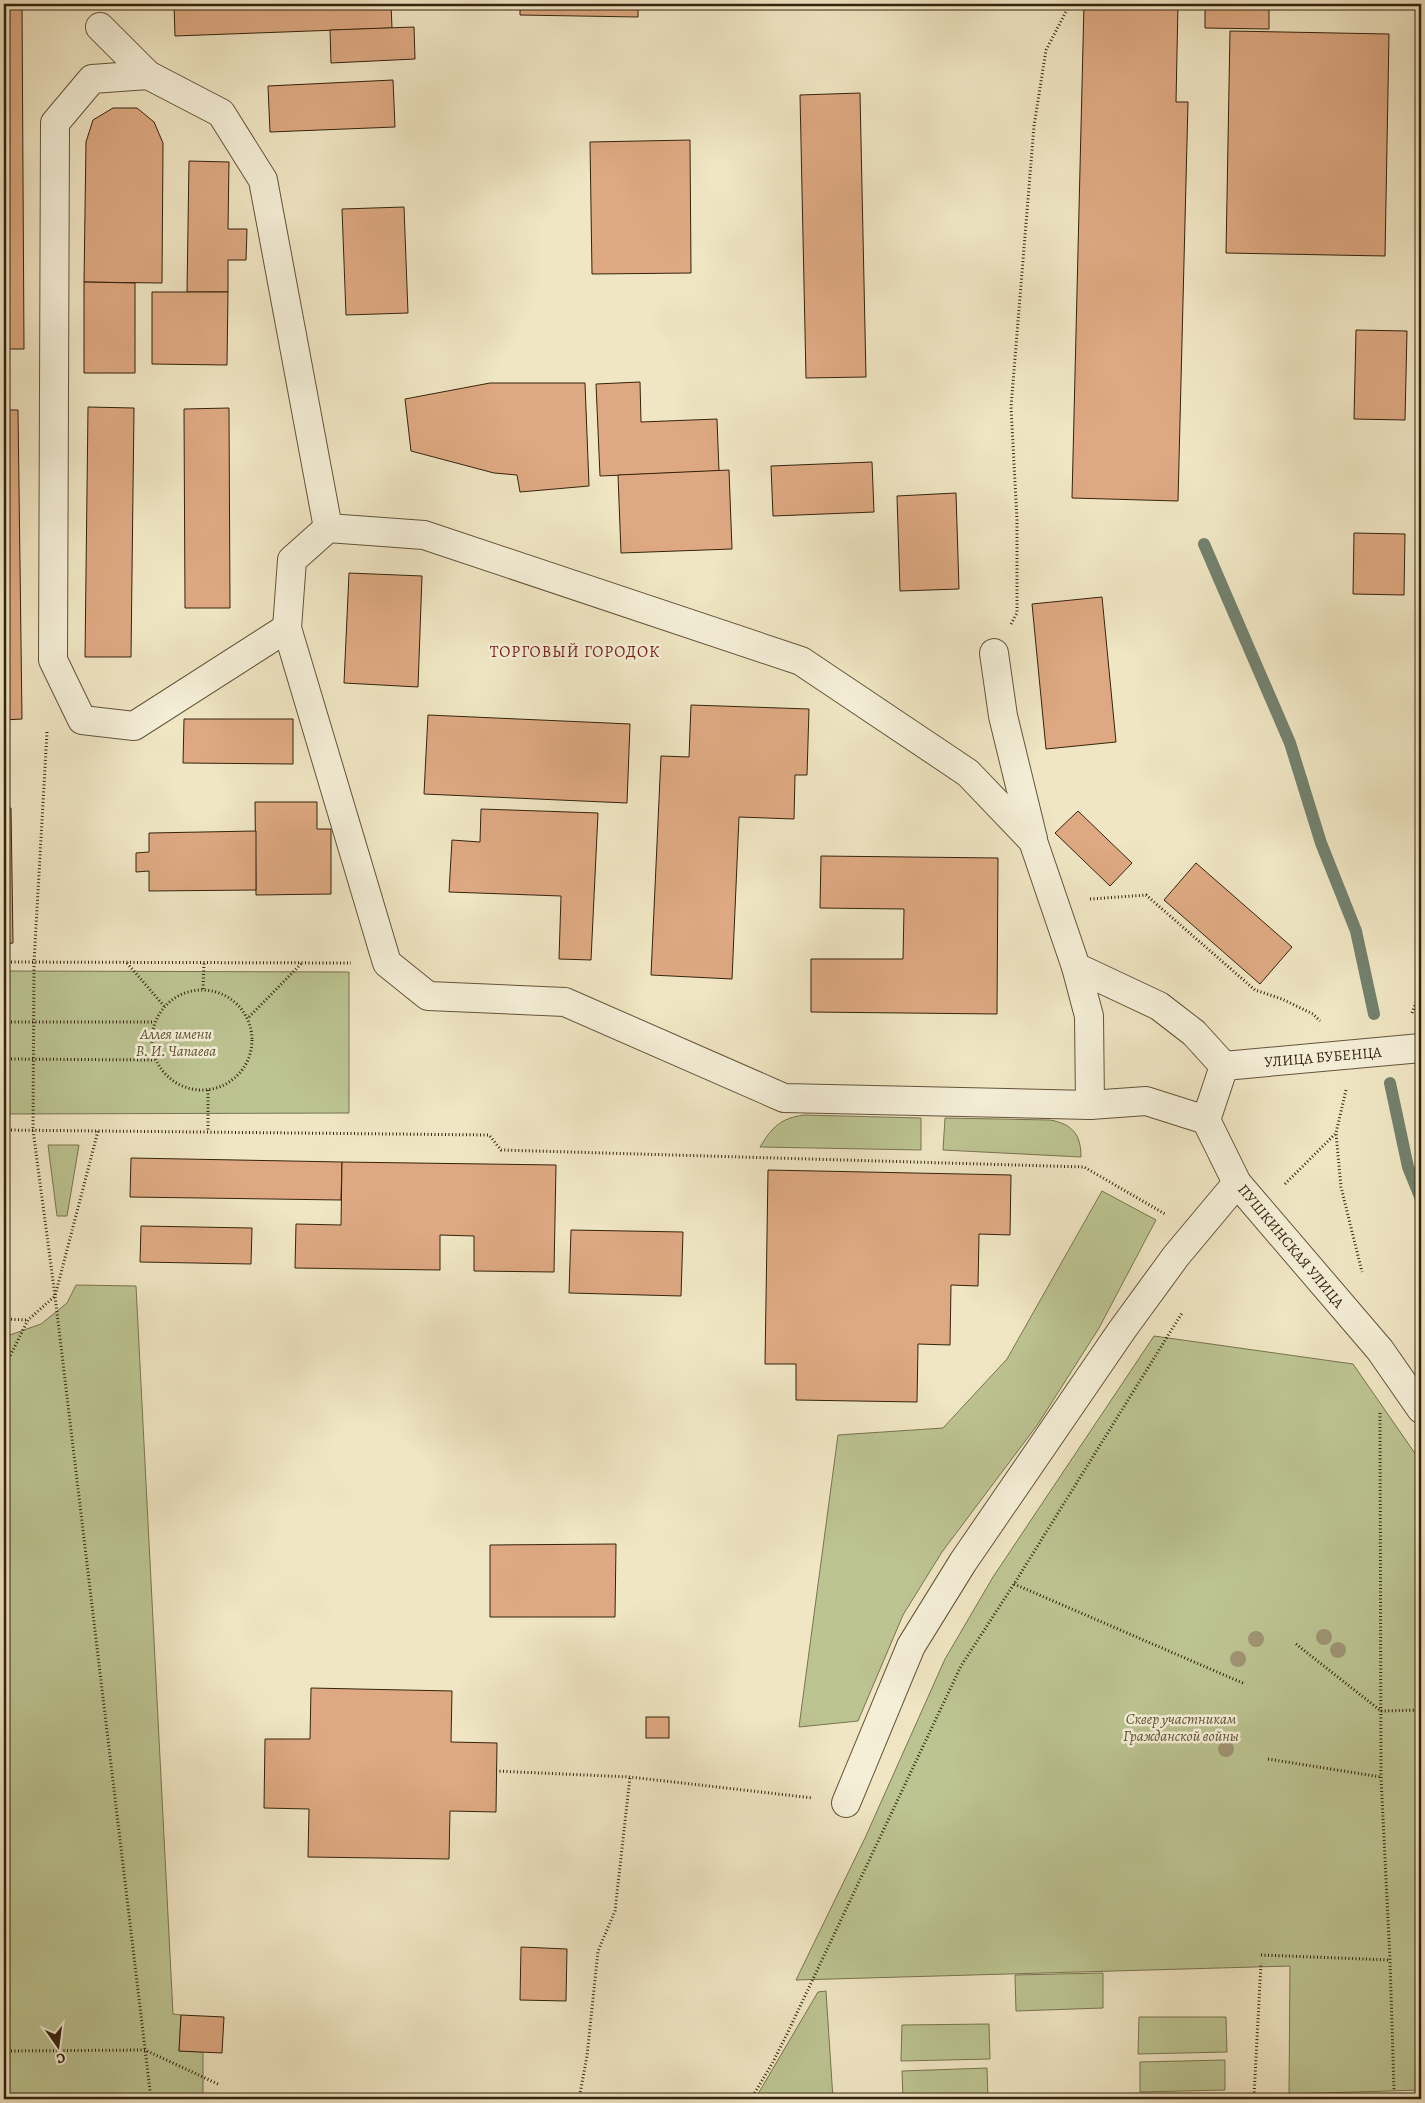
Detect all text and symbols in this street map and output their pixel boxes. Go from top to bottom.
district label: ТОРГОВЫЙ ГОРОДОК [490,641,660,663]
park label: Аллея имени В. И. Чапаева [136,1024,216,1061]
street label: УЛИЦА БУБЕНЦА [1264,1042,1383,1072]
street label: ПУШКИНСКАЯ УЛИЦА [1233,1180,1349,1312]
park label: Сквер участникам Гражданской войны [1123,1709,1239,1746]
north arrow [32,2020,82,2070]
text: С [54,2048,68,2068]

